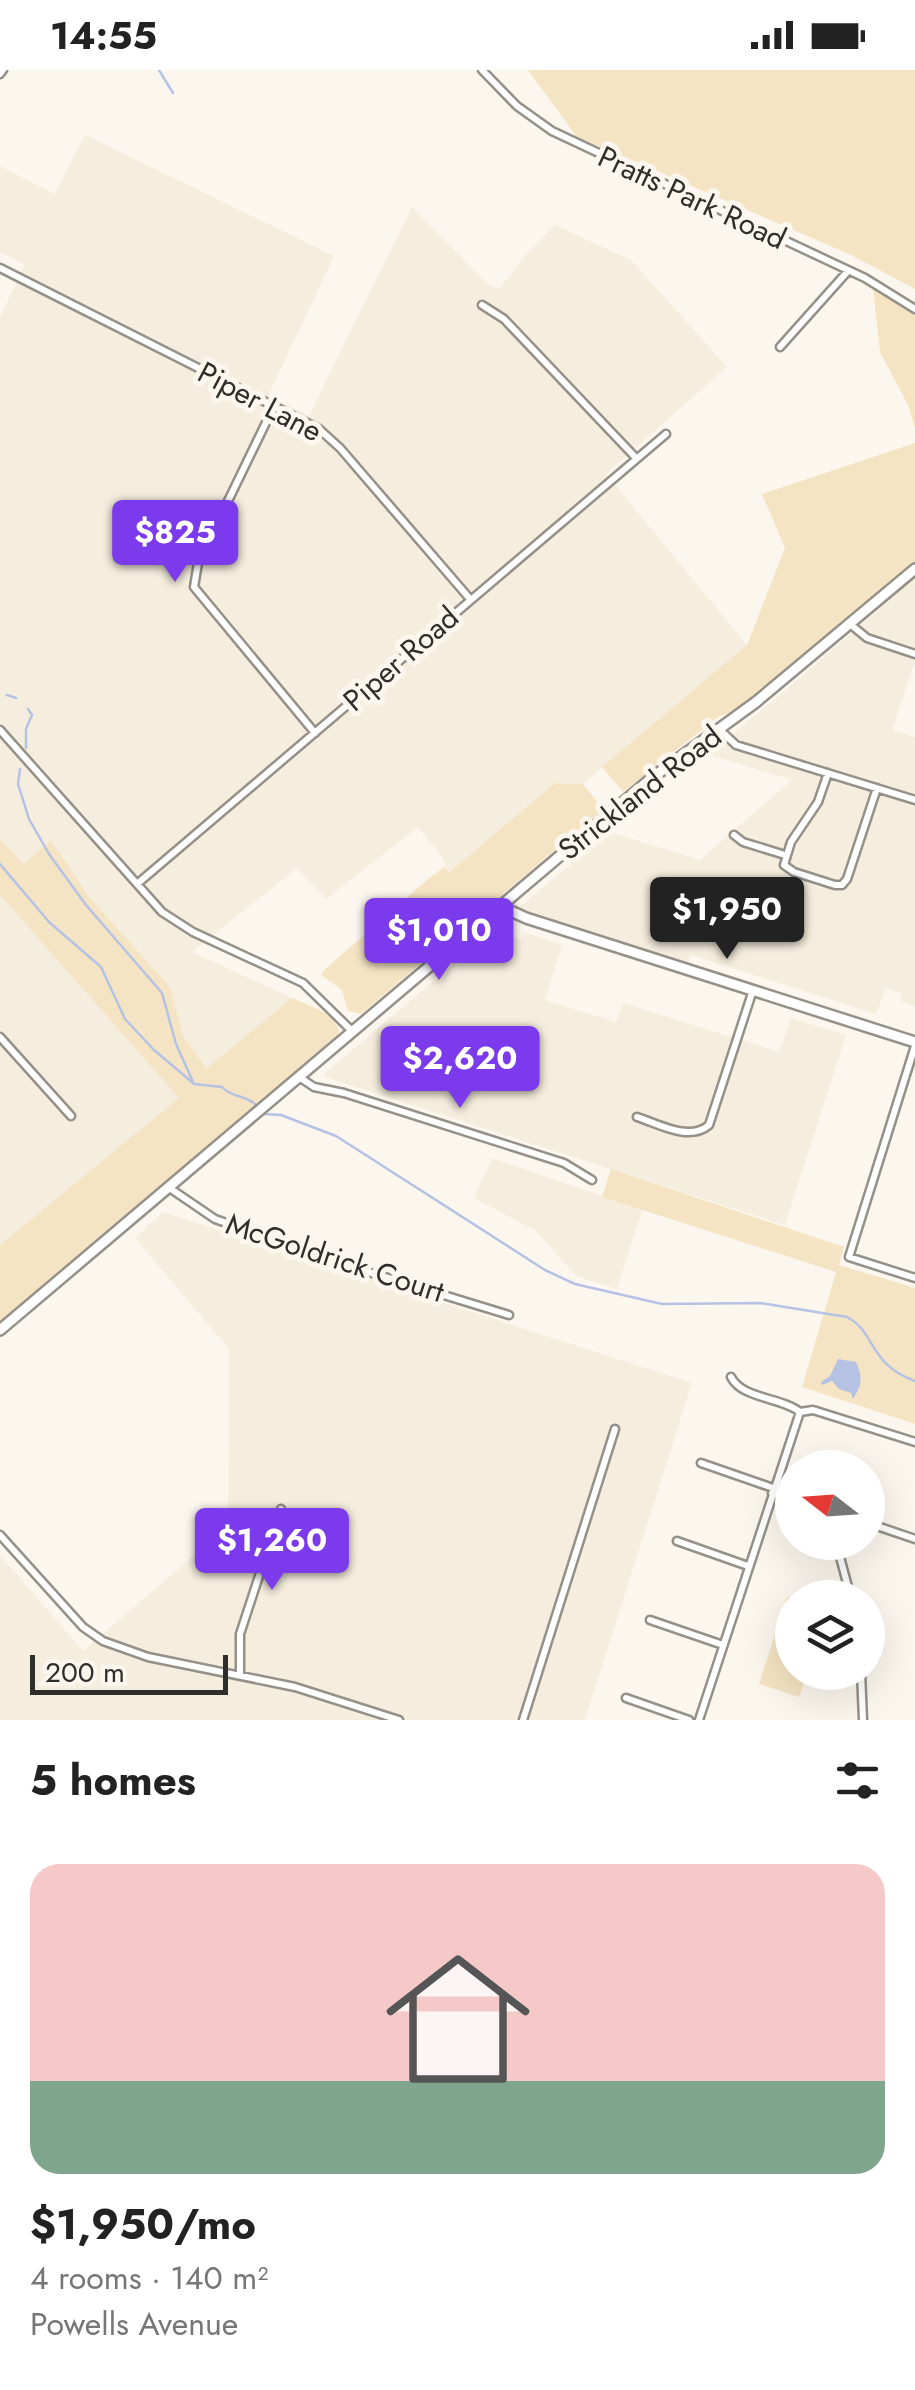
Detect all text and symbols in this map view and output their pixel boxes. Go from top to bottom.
text: 14:55 [50,8,157,63]
street label: Pratts Park Road [591,135,793,260]
street label: Piper Lane [190,351,330,452]
pin: $825 [116,500,234,585]
text: $825 [134,509,216,555]
street label: Piper Road [333,596,468,721]
street label: Strickland Road [549,715,731,870]
pin: $1,950 [646,877,808,962]
text: $1,950 [672,886,782,932]
pin: $1,010 [358,898,520,983]
text: $1,010 [386,907,492,953]
pin: $2,620 [379,1026,541,1111]
text: $2,620 [403,1035,517,1081]
street label: McGoldrick Court [221,1202,451,1313]
north arrow [775,1450,885,1560]
map controls [775,1450,885,1690]
pin: $1,260 [191,1508,353,1593]
text: $1,260 [217,1517,327,1563]
button: layers [775,1580,885,1690]
scale bar [30,1650,228,1694]
text: 200 m [45,1652,125,1693]
text: 5 homes [30,1750,196,1811]
icon: filters [830,1753,885,1808]
icon: home [368,1929,548,2109]
text: $1,950/mo [30,2194,256,2255]
text: 4 rooms · 140 m² [30,2255,268,2301]
text: Powells Avenue [30,2301,238,2347]

